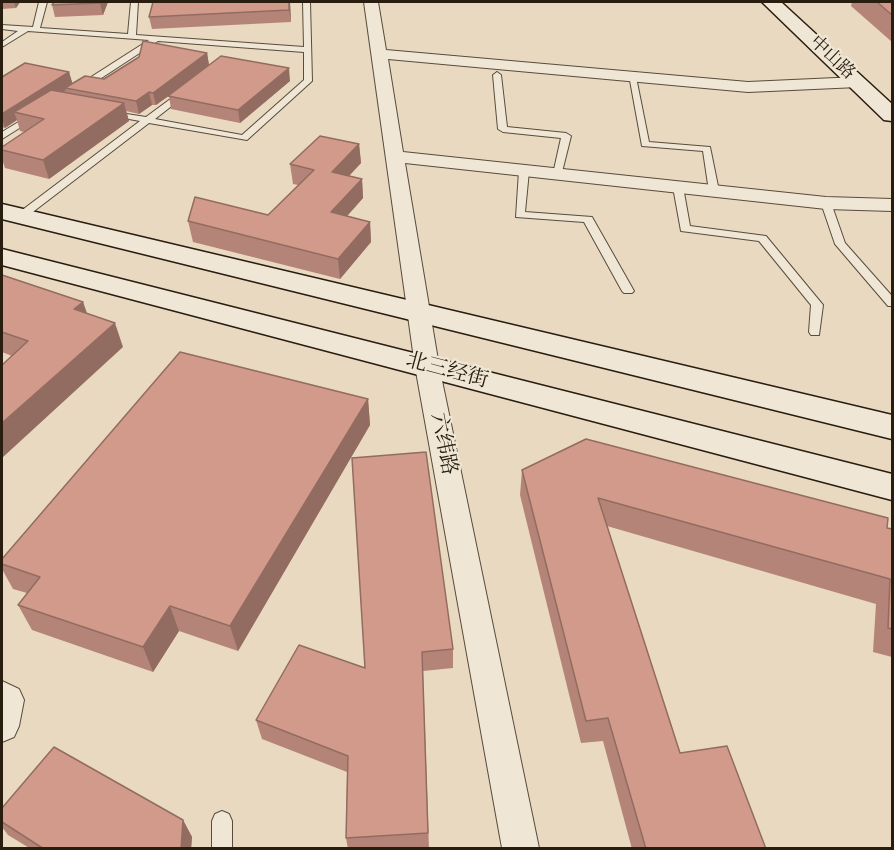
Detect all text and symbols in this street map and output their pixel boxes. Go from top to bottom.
street label: 中山路 [805,32,859,84]
street label: 北三经街 [403,348,491,394]
street label: 六纬路 [425,411,461,477]

